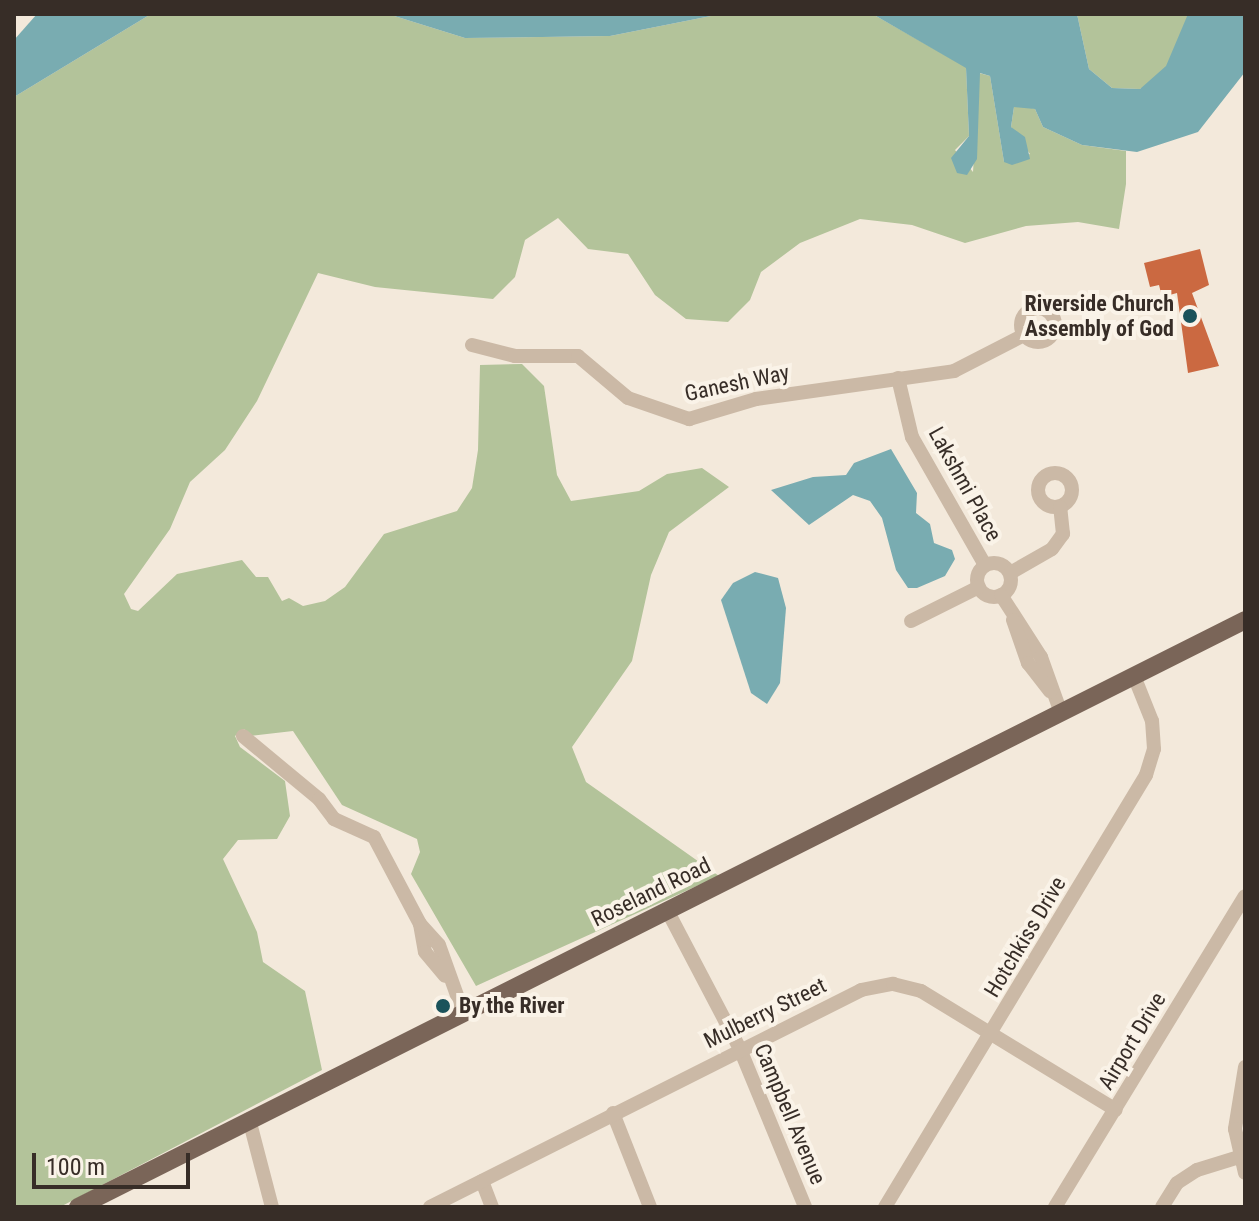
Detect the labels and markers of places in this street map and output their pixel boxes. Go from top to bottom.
place label: Riverside Church Assembly of God [1025,290,1174,342]
marker: Riverside Church Assembly of God [1181,307,1199,325]
place label: By the River [459,993,565,1019]
marker: By the River [434,997,452,1015]

